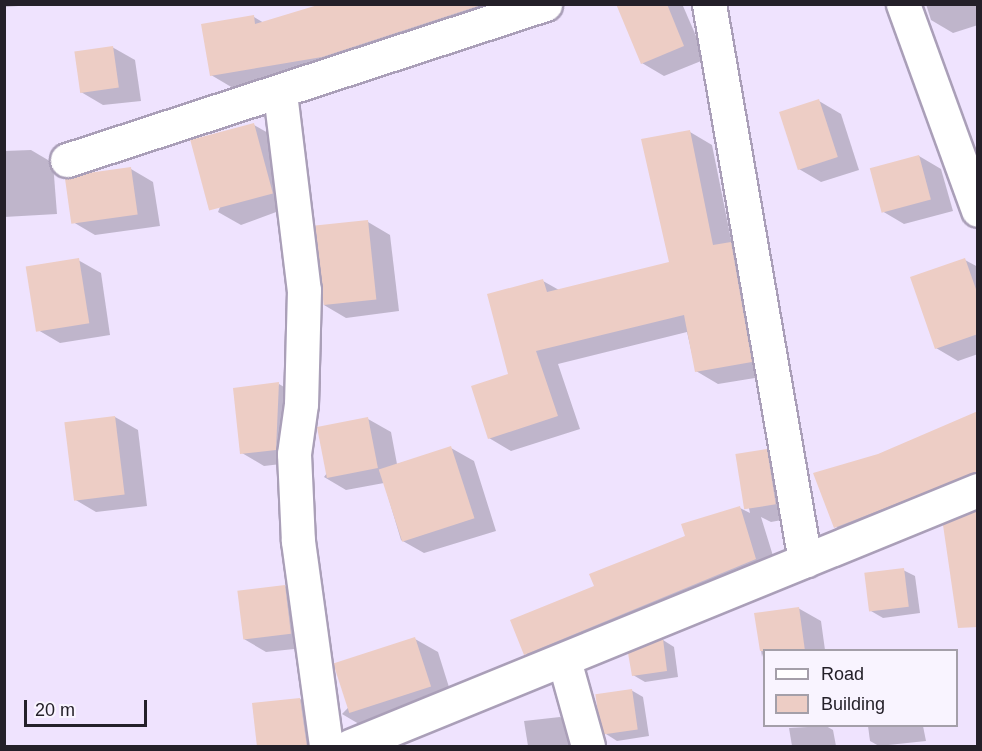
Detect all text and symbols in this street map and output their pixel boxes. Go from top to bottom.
legend [763,649,958,727]
text: Road [821,664,864,684]
scale bar [27,688,150,726]
text: Building [821,694,885,714]
text: 20 m [35,700,75,720]

